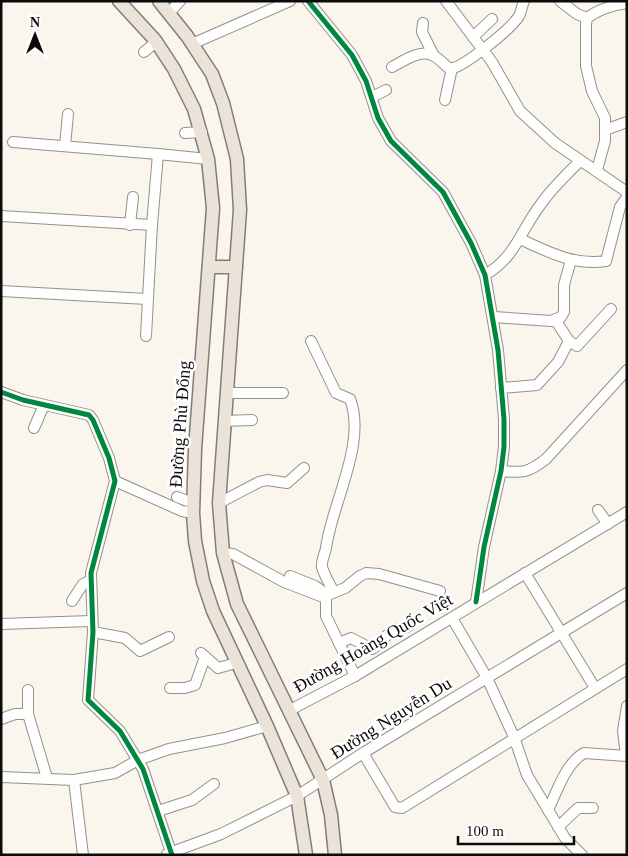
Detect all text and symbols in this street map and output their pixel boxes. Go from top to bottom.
north arrow [10,10,60,60]
text: N [30,15,40,30]
street label: Đường Phù Đổng [166,360,194,488]
street label: Đường Hoàng Quốc Việt [290,589,456,697]
street label: Đường Nguyễn Du [327,673,455,763]
scale bar [458,814,574,846]
text: 100 m [466,823,504,839]

